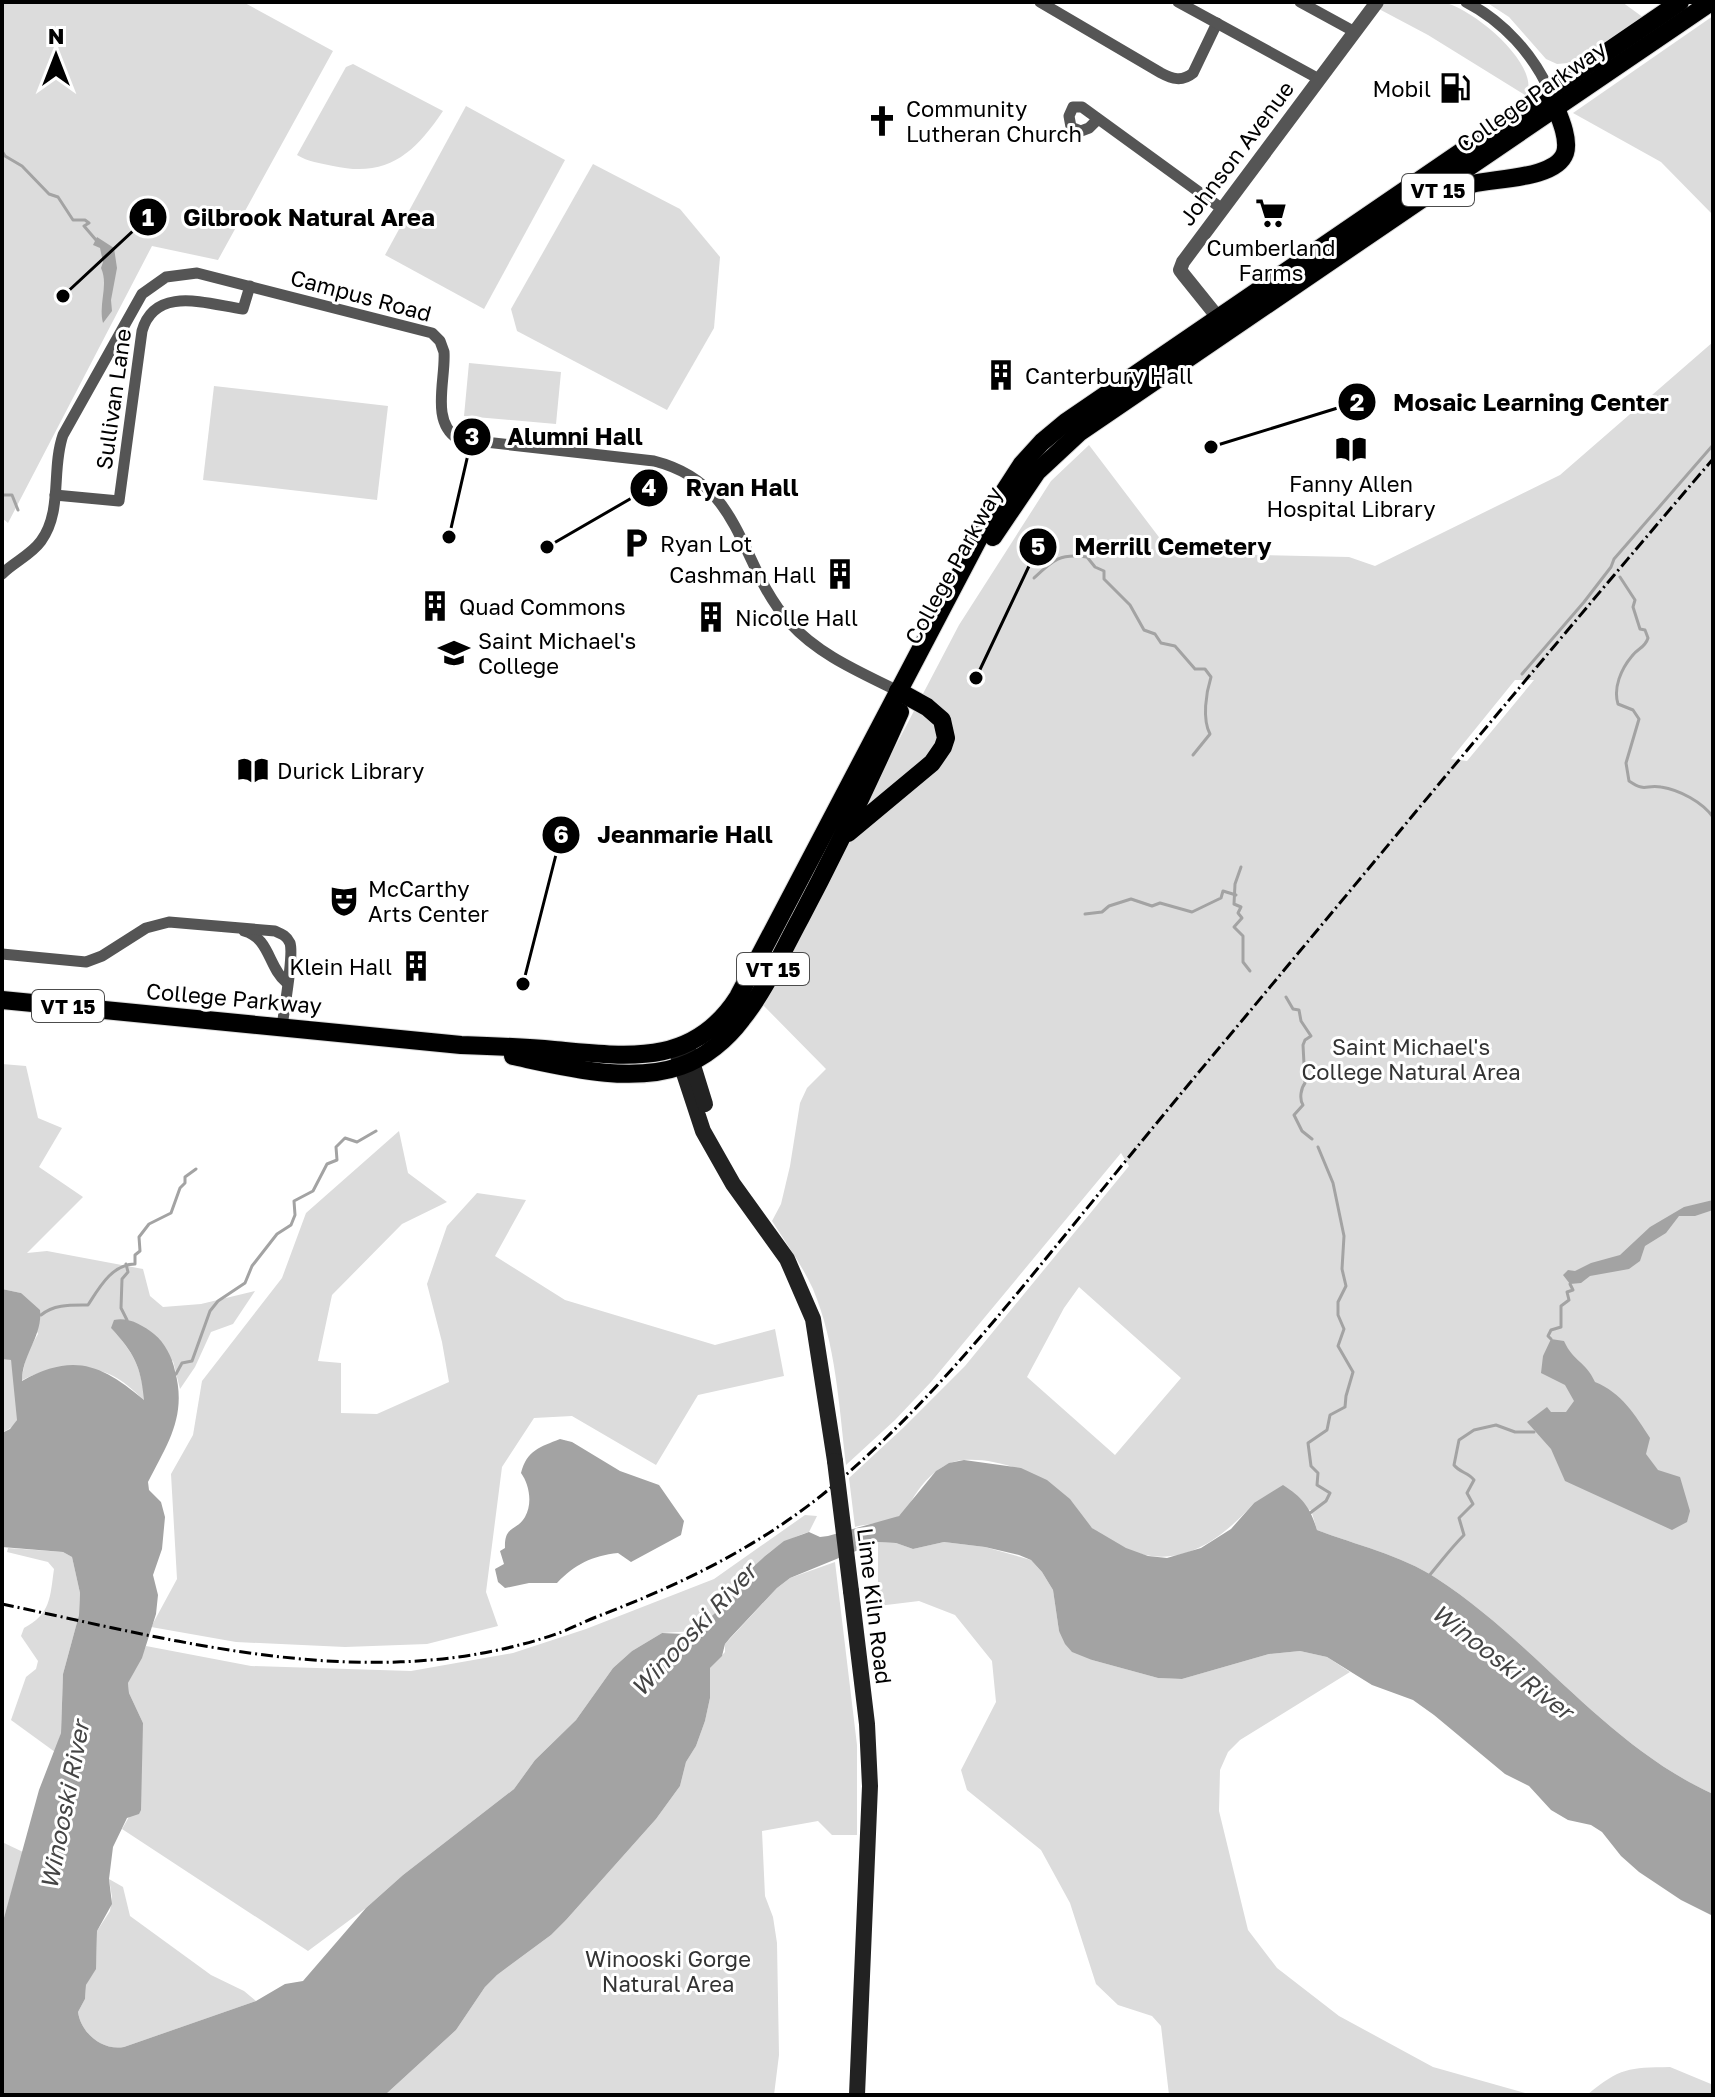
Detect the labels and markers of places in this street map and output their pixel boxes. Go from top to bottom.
fuel station icon: Mobil [1438,71,1472,105]
place label: Mobil [1372,75,1431,102]
place label: Community Lutheran Church [906,95,1082,147]
church icon: Community Lutheran Church [865,104,899,138]
callout: Gilbrook Natural Area [128,193,451,241]
supermarket icon: Cumberland Farms [1254,196,1288,230]
place label: Cumberland Farms [1206,234,1336,286]
building icon: Canterbury Hall [984,358,1018,392]
place label: Canterbury Hall [1025,362,1193,389]
callout: Mosaic Learning Center [1337,378,1685,426]
callout: Alumni Hall [452,413,659,461]
library icon: Fanny Allen Hospital Library [1334,432,1368,466]
callout: Ryan Hall [629,464,814,512]
place label: Fanny Allen Hospital Library [1266,470,1436,522]
callout: Merrill Cemetery [1018,523,1287,571]
parking icon: Ryan Lot [619,526,653,560]
place label: Ryan Lot [660,530,752,557]
building icon: Cashman Hall [823,557,857,591]
place label: Cashman Hall [669,561,816,588]
building icon: Quad Commons [418,589,452,623]
place label: Quad Commons [459,593,626,620]
building icon: Nicolle Hall [694,600,728,634]
place label: Nicolle Hall [735,604,858,631]
place label: Saint Michael's College [478,627,636,679]
school or university icon: Saint Michael's College [437,636,471,670]
library icon: Durick Library [236,753,270,787]
place label: Durick Library [277,757,424,784]
callout: Jeanmarie Hall [541,811,788,859]
place label: McCarthy Arts Center [368,875,489,927]
theatre icon: McCarthy Arts Center [327,884,361,918]
building icon: Klein Hall [399,949,433,983]
place label: Klein Hall [289,953,392,980]

